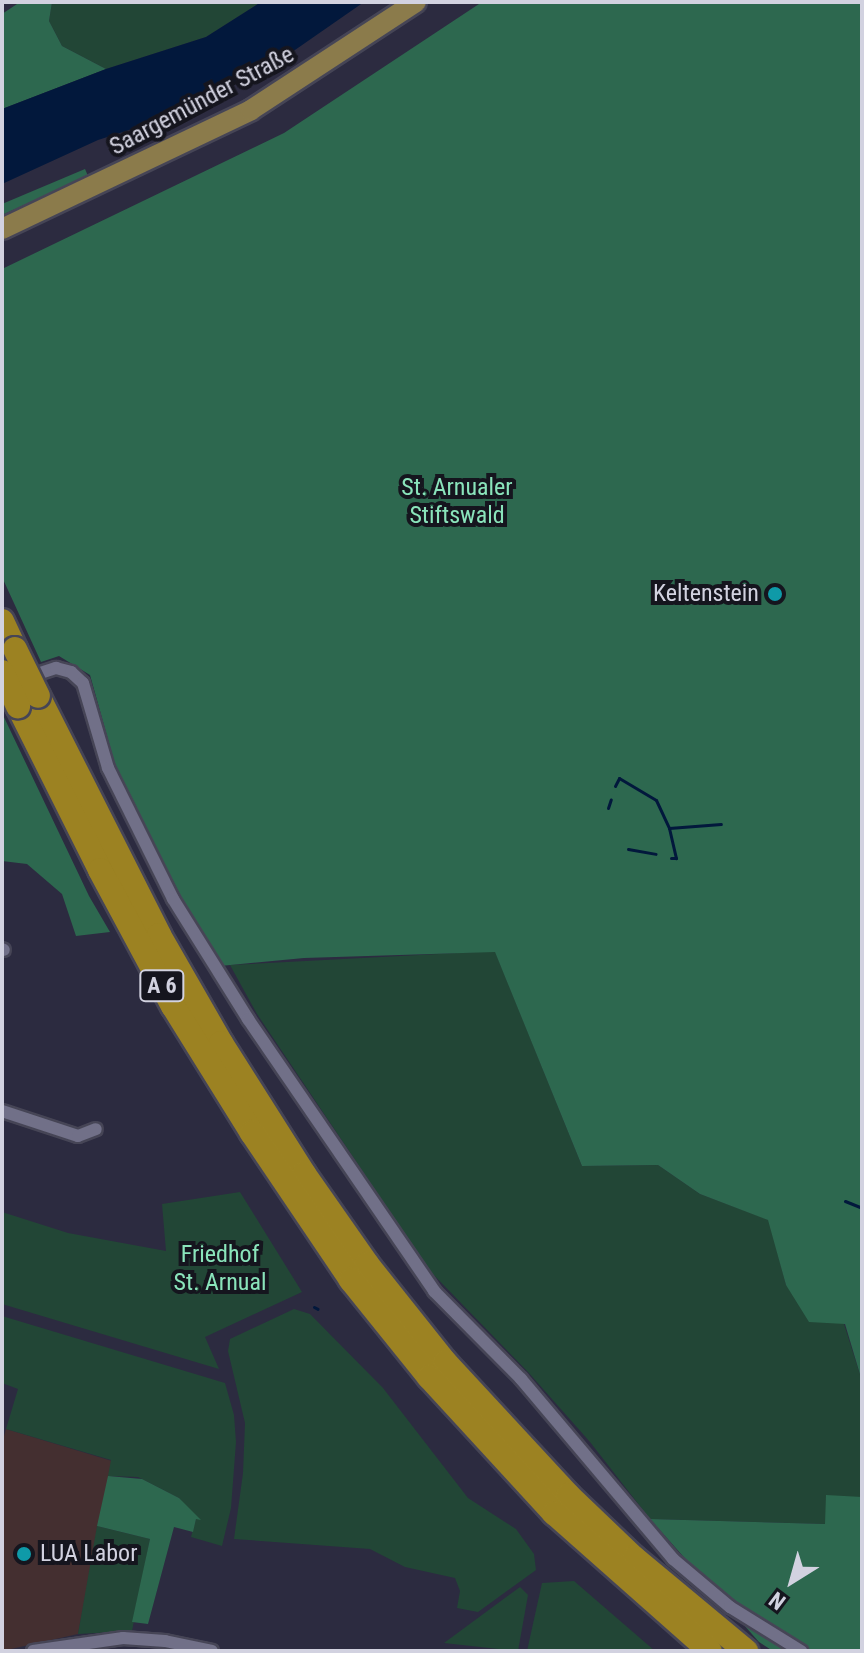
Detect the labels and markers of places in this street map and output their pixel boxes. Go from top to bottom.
place label: Keltenstein [653,580,759,608]
marker: Keltenstein [766,585,784,603]
place label: LUA Labor [40,1540,137,1568]
marker: LUA Labor [15,1545,33,1563]

